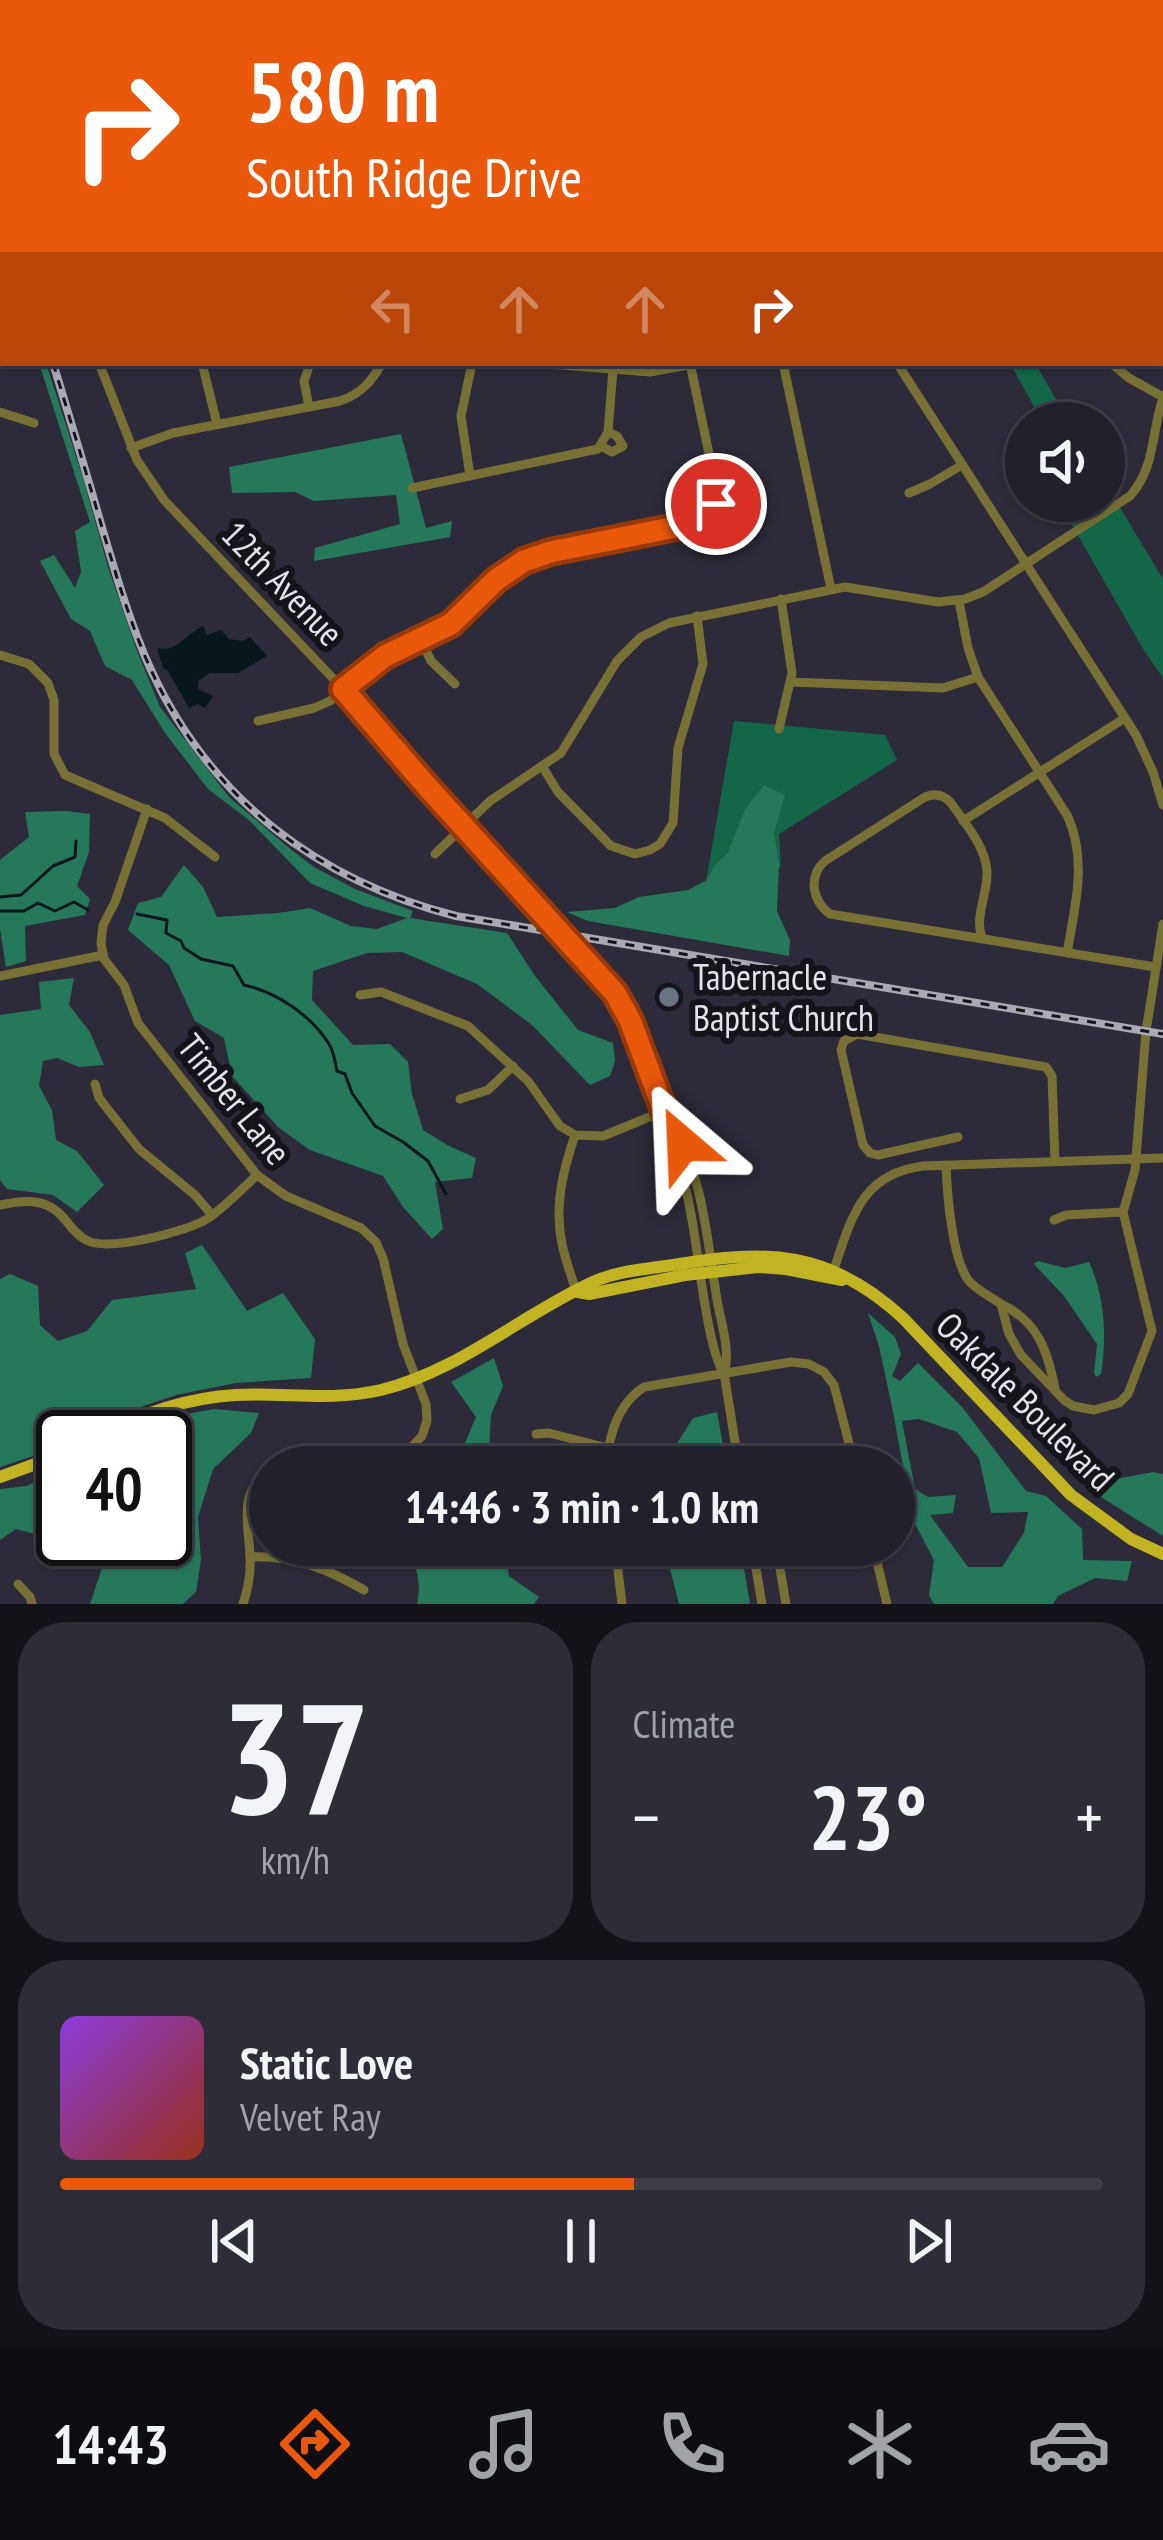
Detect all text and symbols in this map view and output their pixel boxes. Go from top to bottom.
text: 580 m [246,36,439,145]
icon: right [48,48,204,204]
text: South Ridge Drive [246,142,582,212]
icon: left [360,276,426,342]
icon: ahead [486,276,552,342]
icon: ahead [612,276,678,342]
icon: right [738,276,804,342]
map controls [1005,402,1125,522]
button: sound [1005,402,1125,522]
pin [665,453,767,555]
icon: arrive [683,471,749,537]
street label: 12th Avenue [212,511,354,655]
place label: Tabernacle Baptist Church [693,953,874,1041]
marker: Tabernacle Baptist Church [656,984,682,1010]
street label: Timber Lane [168,1024,302,1174]
position arrow [620,1081,746,1207]
street label: Oakdale Boulevard [927,1302,1125,1500]
speed limit sign: 40 [36,1410,192,1566]
text: 14:46 · 3 min · 1.0 km [405,1477,759,1535]
text: 37 [221,1655,370,1857]
text: Climate [633,1698,735,1749]
text: 23° [808,1758,927,1875]
text: − [633,1774,660,1859]
text: + [1076,1774,1103,1859]
text: km/h [261,1834,330,1885]
text: Static Love [240,2033,413,2091]
text: Velvet Ray [240,2091,381,2142]
icon: previous [201,2208,267,2274]
icon: pause [548,2208,614,2274]
icon: next [896,2208,962,2274]
icon: directions [273,2402,357,2486]
icon: music [462,2402,546,2486]
icon: phone [650,2402,734,2486]
icon: climate [838,2402,922,2486]
icon: car [1027,2402,1111,2486]
text: 14:43 [52,2409,169,2479]

